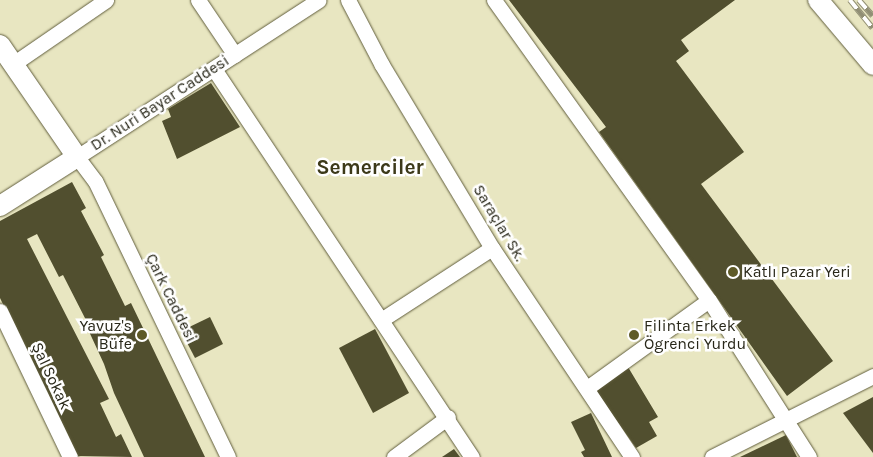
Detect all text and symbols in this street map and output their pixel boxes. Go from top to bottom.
street label: Dr. Nuri Bayar Caddesi [87,51,233,155]
district label: Semerciler [316,154,424,180]
street label: Saraçlar Sk. [469,181,529,265]
street label: Çark Caddesi [141,251,201,345]
place label: Katlı Pazar Yeri [743,262,851,282]
marker: Katlı Pazar Yeri [727,266,739,278]
place label: Yavuz's Büfe [79,316,132,354]
place label: Filinta Erkek Ögrenci Yurdu [644,316,746,354]
marker: Yavuz's Büfe [136,329,148,341]
marker: Filinta Erkek Ögrenci Yurdu [628,329,640,341]
street label: Şal Sokak [27,339,75,413]

